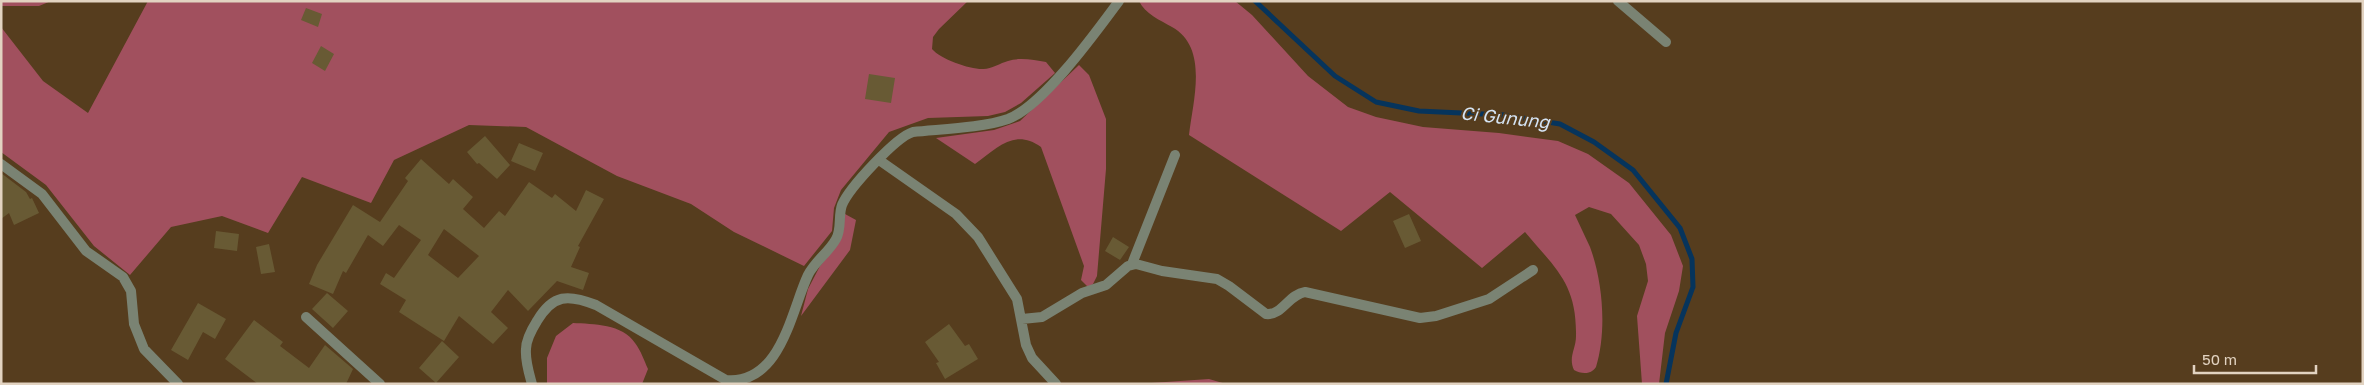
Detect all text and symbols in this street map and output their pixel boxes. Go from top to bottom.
water label: Ci Gunung [1460,101,1553,133]
scale bar [2194,342,2316,374]
text: 50 m [2202,350,2237,368]

